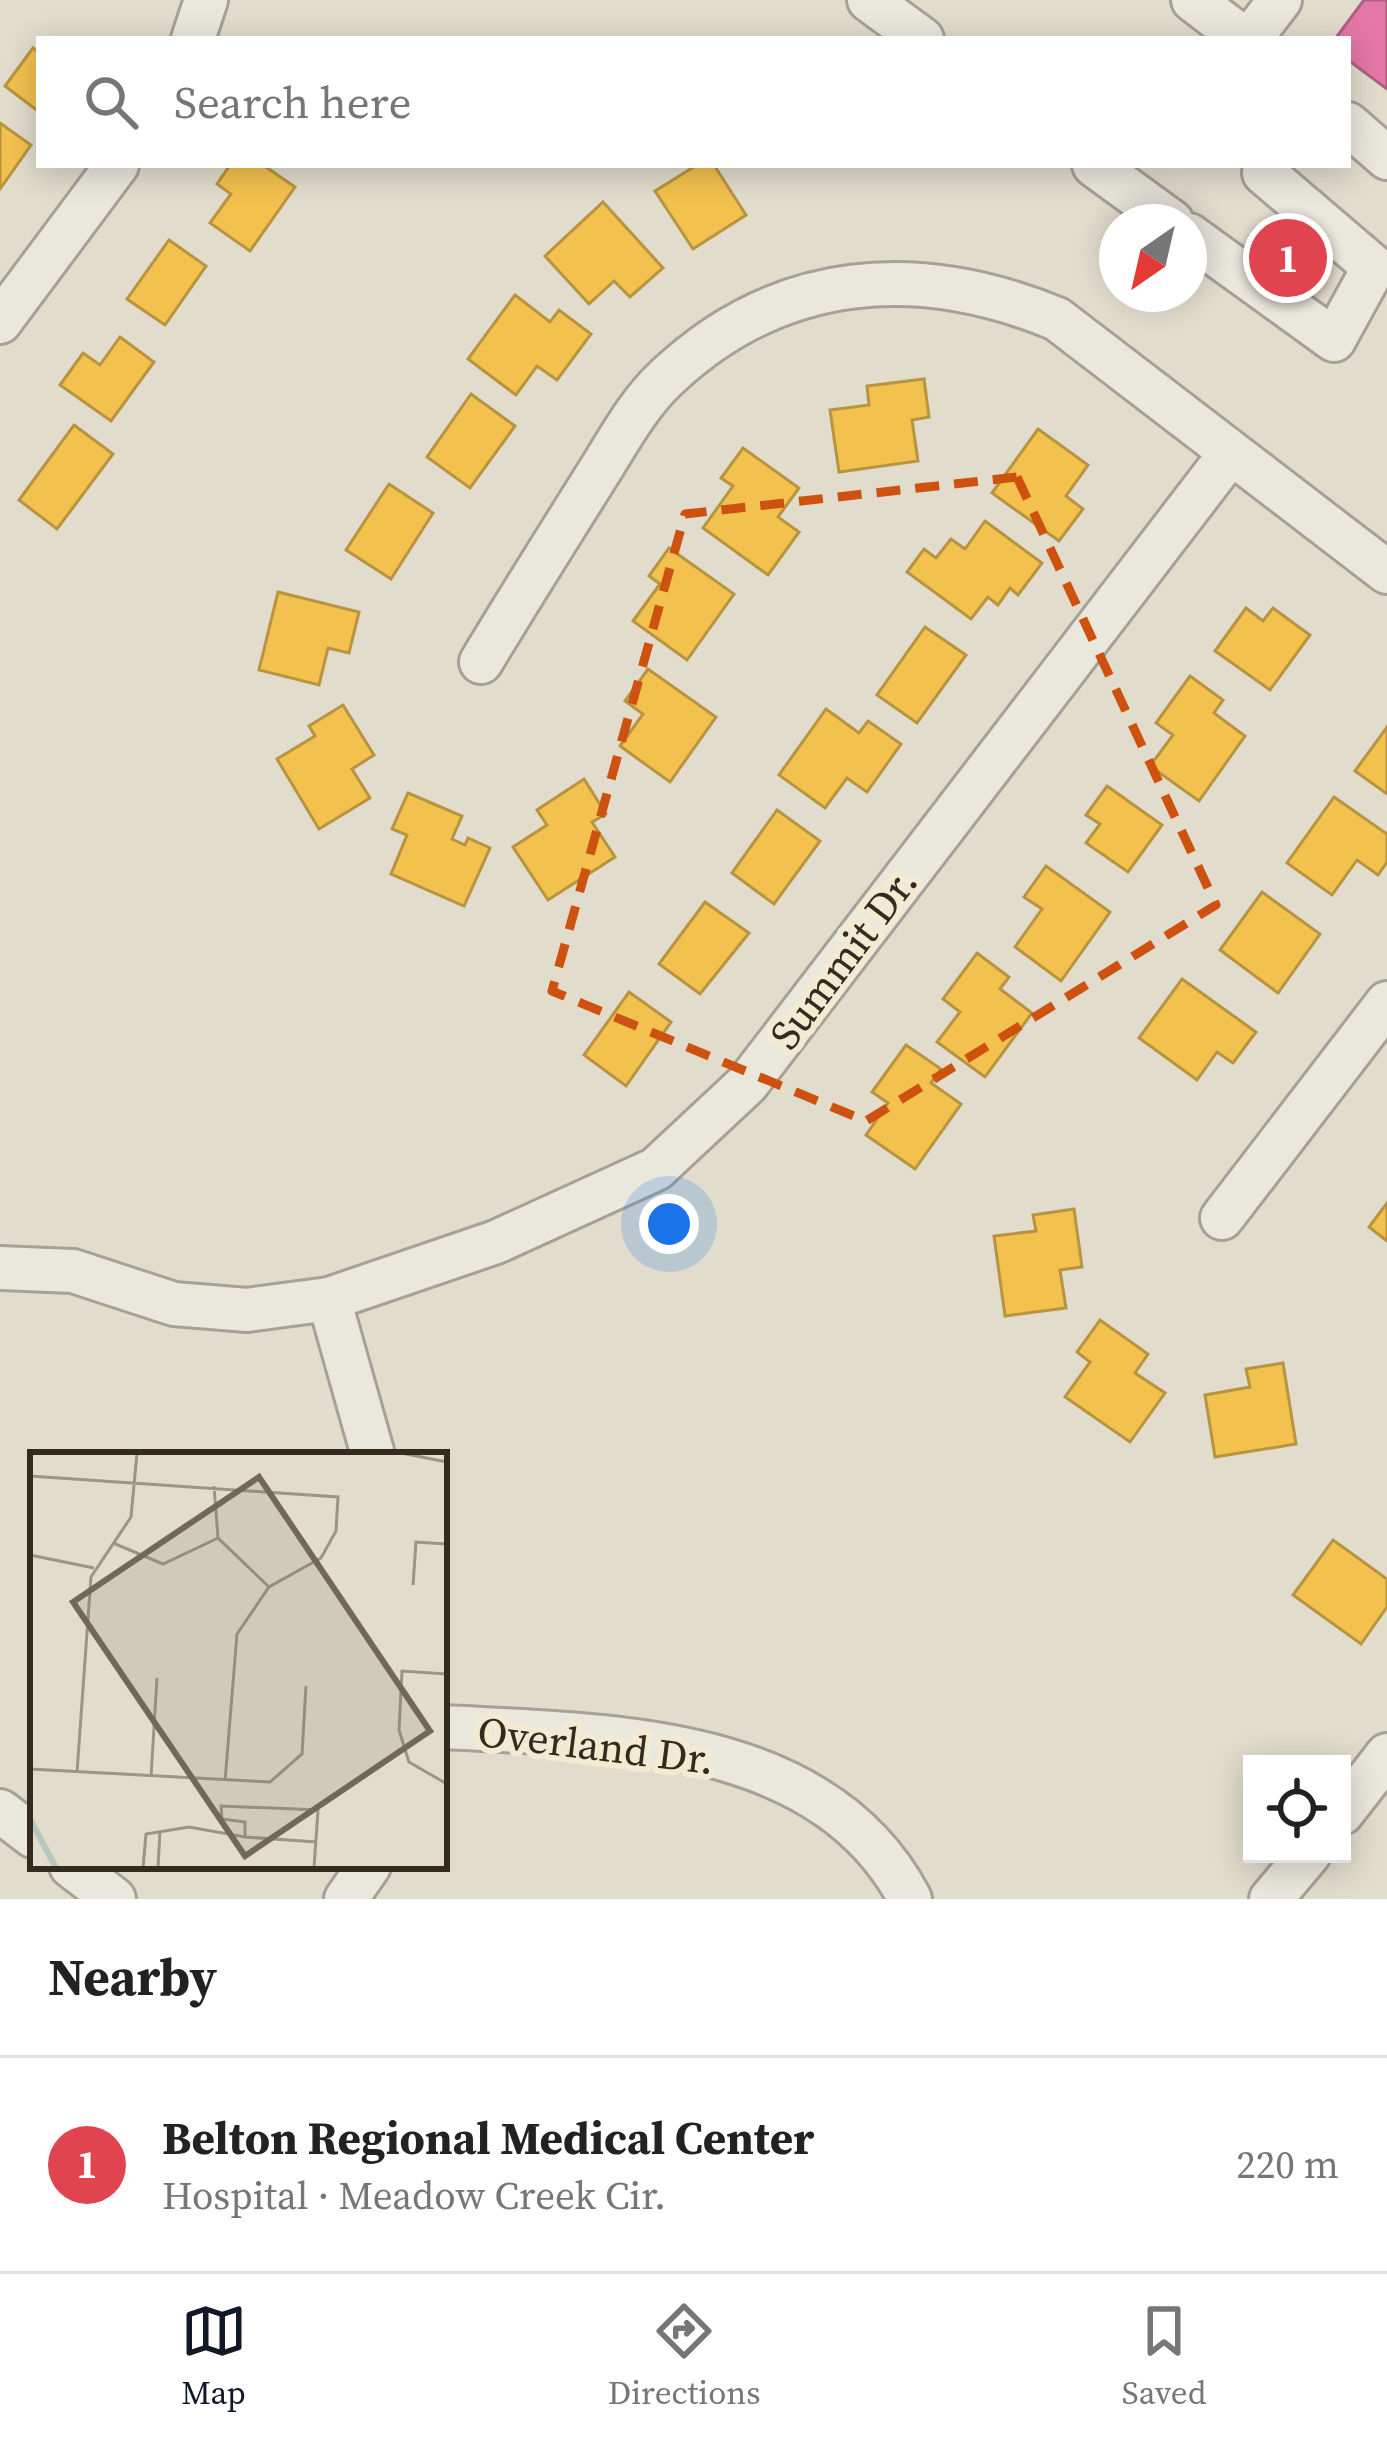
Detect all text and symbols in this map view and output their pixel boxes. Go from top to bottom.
search box [36,36,1351,168]
icon: search [78,69,144,135]
text: Search here [174,71,411,133]
north arrow [1099,204,1207,312]
pin: 1 [1249,213,1327,303]
street label: Summit Dr. [756,855,930,1061]
your location [639,1194,699,1254]
inset map [30,1452,447,1869]
street label: Overland Dr. [475,1702,717,1788]
map controls [1243,1755,1351,1863]
button: locate [1243,1755,1351,1863]
text: Nearby [48,1942,217,2012]
text: Belton Regional Medical Center [162,2107,814,2169]
text: 1 [76,2138,98,2191]
text: 220 m [1236,2138,1339,2191]
text: Hospital · Meadow Creek Cir. [162,2169,666,2222]
tab: Map [181,2298,247,2415]
tab: Directions [608,2298,761,2415]
tab: Saved [1122,2298,1206,2415]

